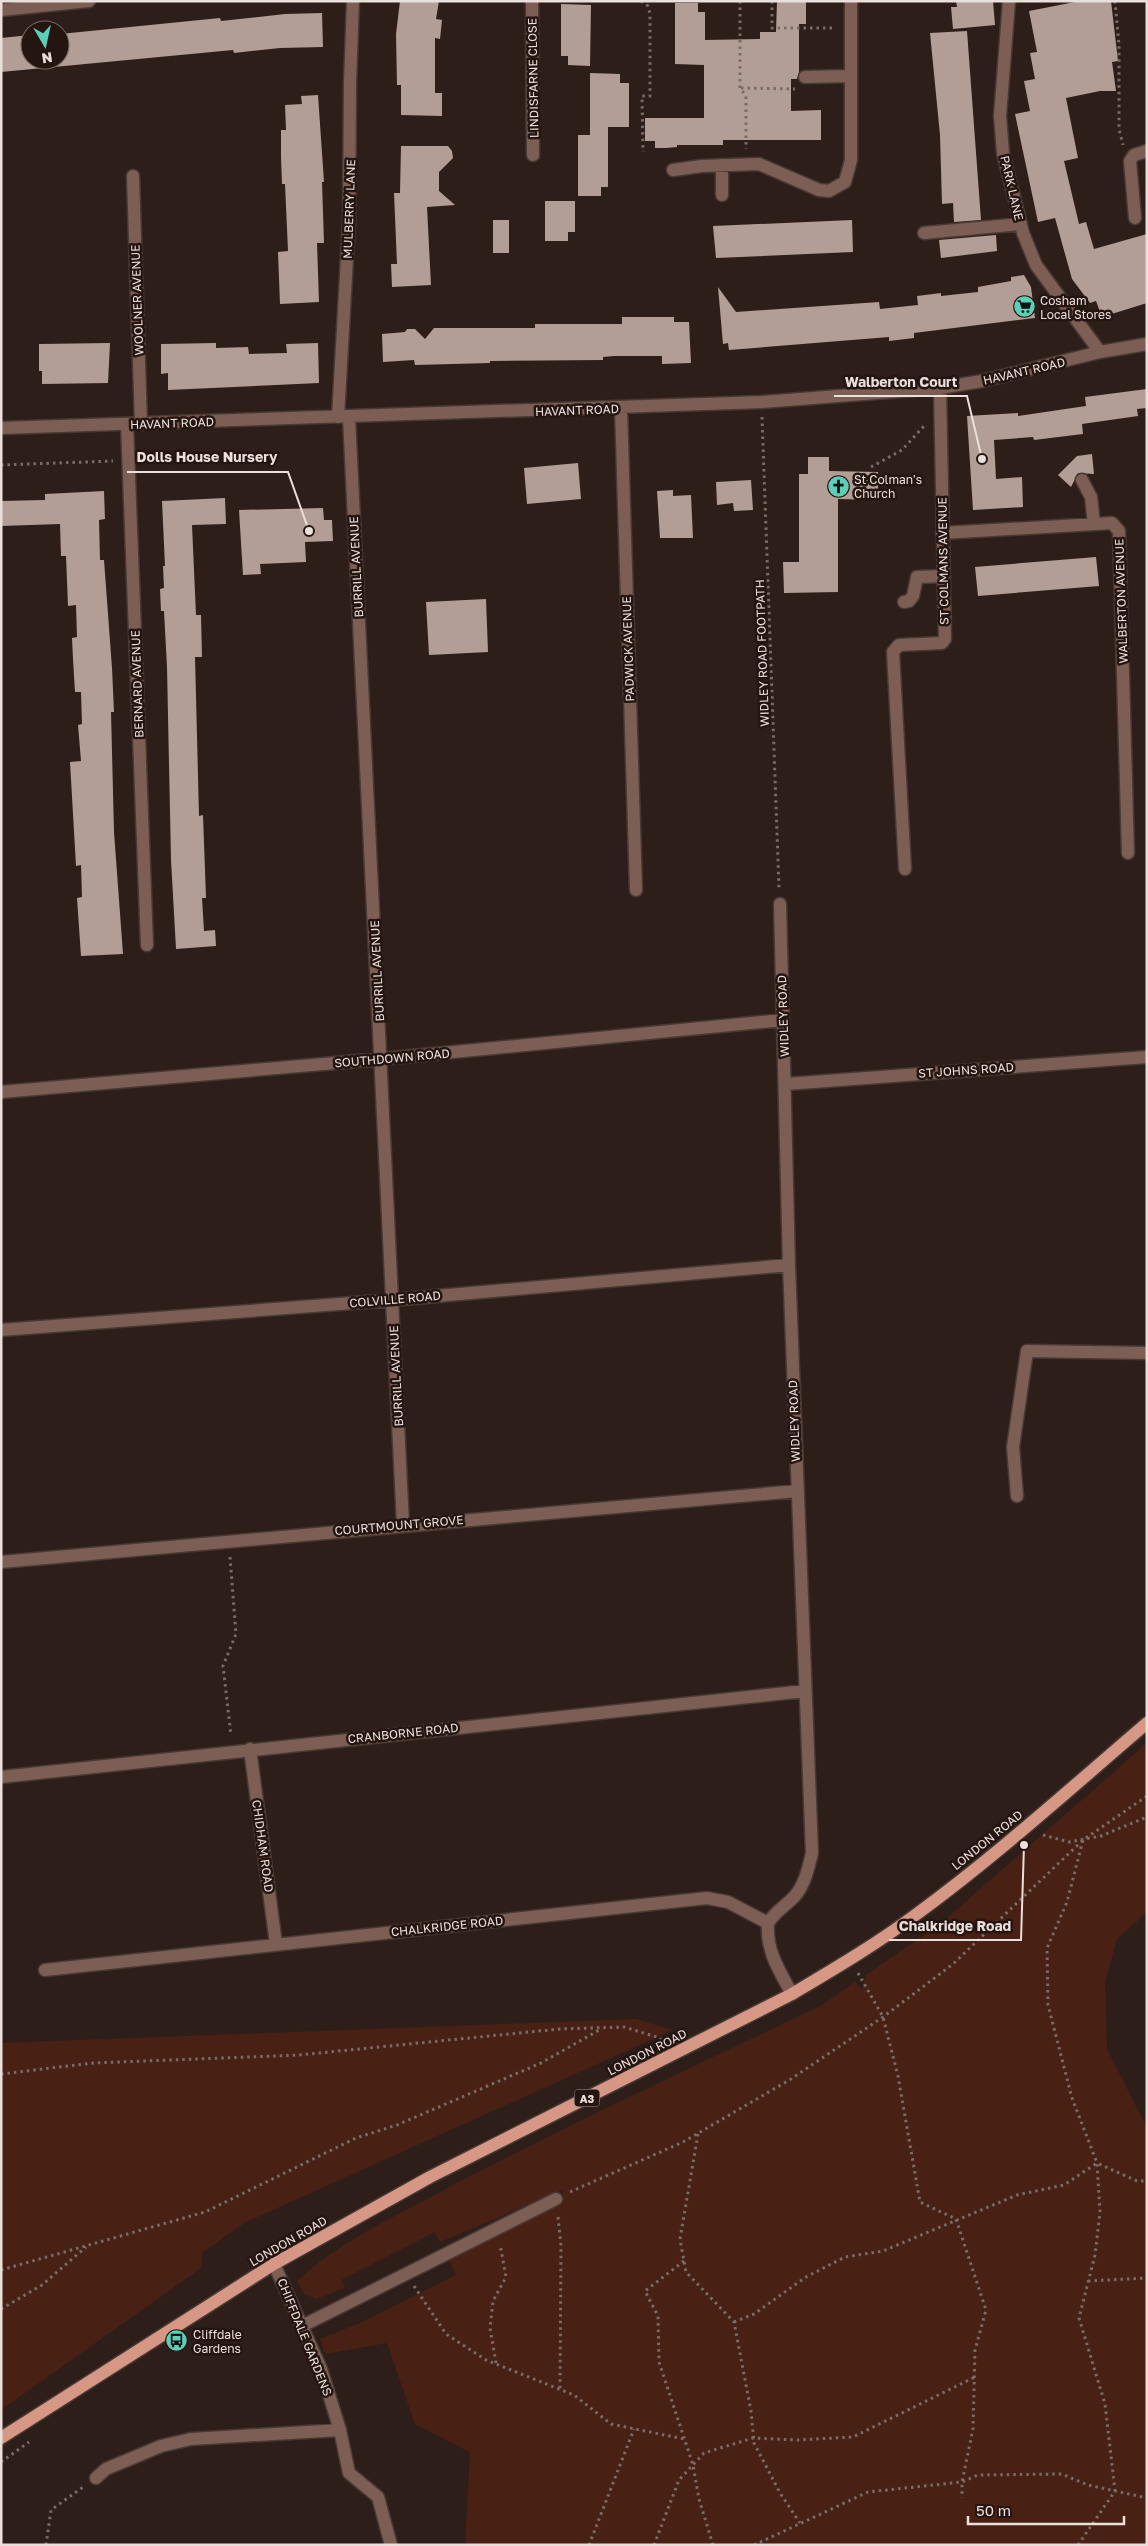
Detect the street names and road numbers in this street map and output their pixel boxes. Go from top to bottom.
street label: LINDISFARNE CLOSE [524,18,542,138]
street label: PARK LANE [997,154,1027,222]
street label: MULBERRY LANE [340,159,358,259]
street label: WOOLNER AVENUE [128,244,146,356]
street label: HAVANT ROAD [981,354,1067,388]
street label: HAVANT ROAD [535,401,619,419]
street label: HAVANT ROAD [130,414,214,432]
street label: ST COLMANS AVENUE [934,497,952,625]
street label: BURRILL AVENUE [346,516,366,618]
street label: WALBERTON AVENUE [1111,538,1131,664]
street label: WIDLEY ROAD FOOTPATH [752,579,772,727]
street label: PADWICK AVENUE [619,596,637,702]
street label: BERNARD AVENUE [128,630,146,738]
street label: BURRILL AVENUE [367,920,387,1022]
street label: WIDLEY ROAD [774,975,792,1057]
street label: SOUTHDOWN ROAD [334,1045,450,1071]
street label: ST JOHNS ROAD [918,1059,1014,1081]
street label: COLVILLE ROAD [349,1288,441,1310]
street label: BURRILL AVENUE [386,1325,406,1427]
street label: WIDLEY ROAD [785,1380,803,1462]
street label: COURTMOUNT GROVE [334,1512,464,1538]
street label: CRANBORNE ROAD [347,1720,459,1746]
street label: CHIDHAM ROAD [249,1799,277,1893]
street label: LONDON ROAD [948,1807,1026,1873]
street label: CHALKRIDGE ROAD [390,1913,504,1939]
street label: LONDON ROAD [605,2026,689,2078]
road number: A3 [574,2090,600,2106]
street label: LONDON ROAD [247,2213,329,2269]
street label: CHIFFDALE GARDENS [275,2276,336,2398]

